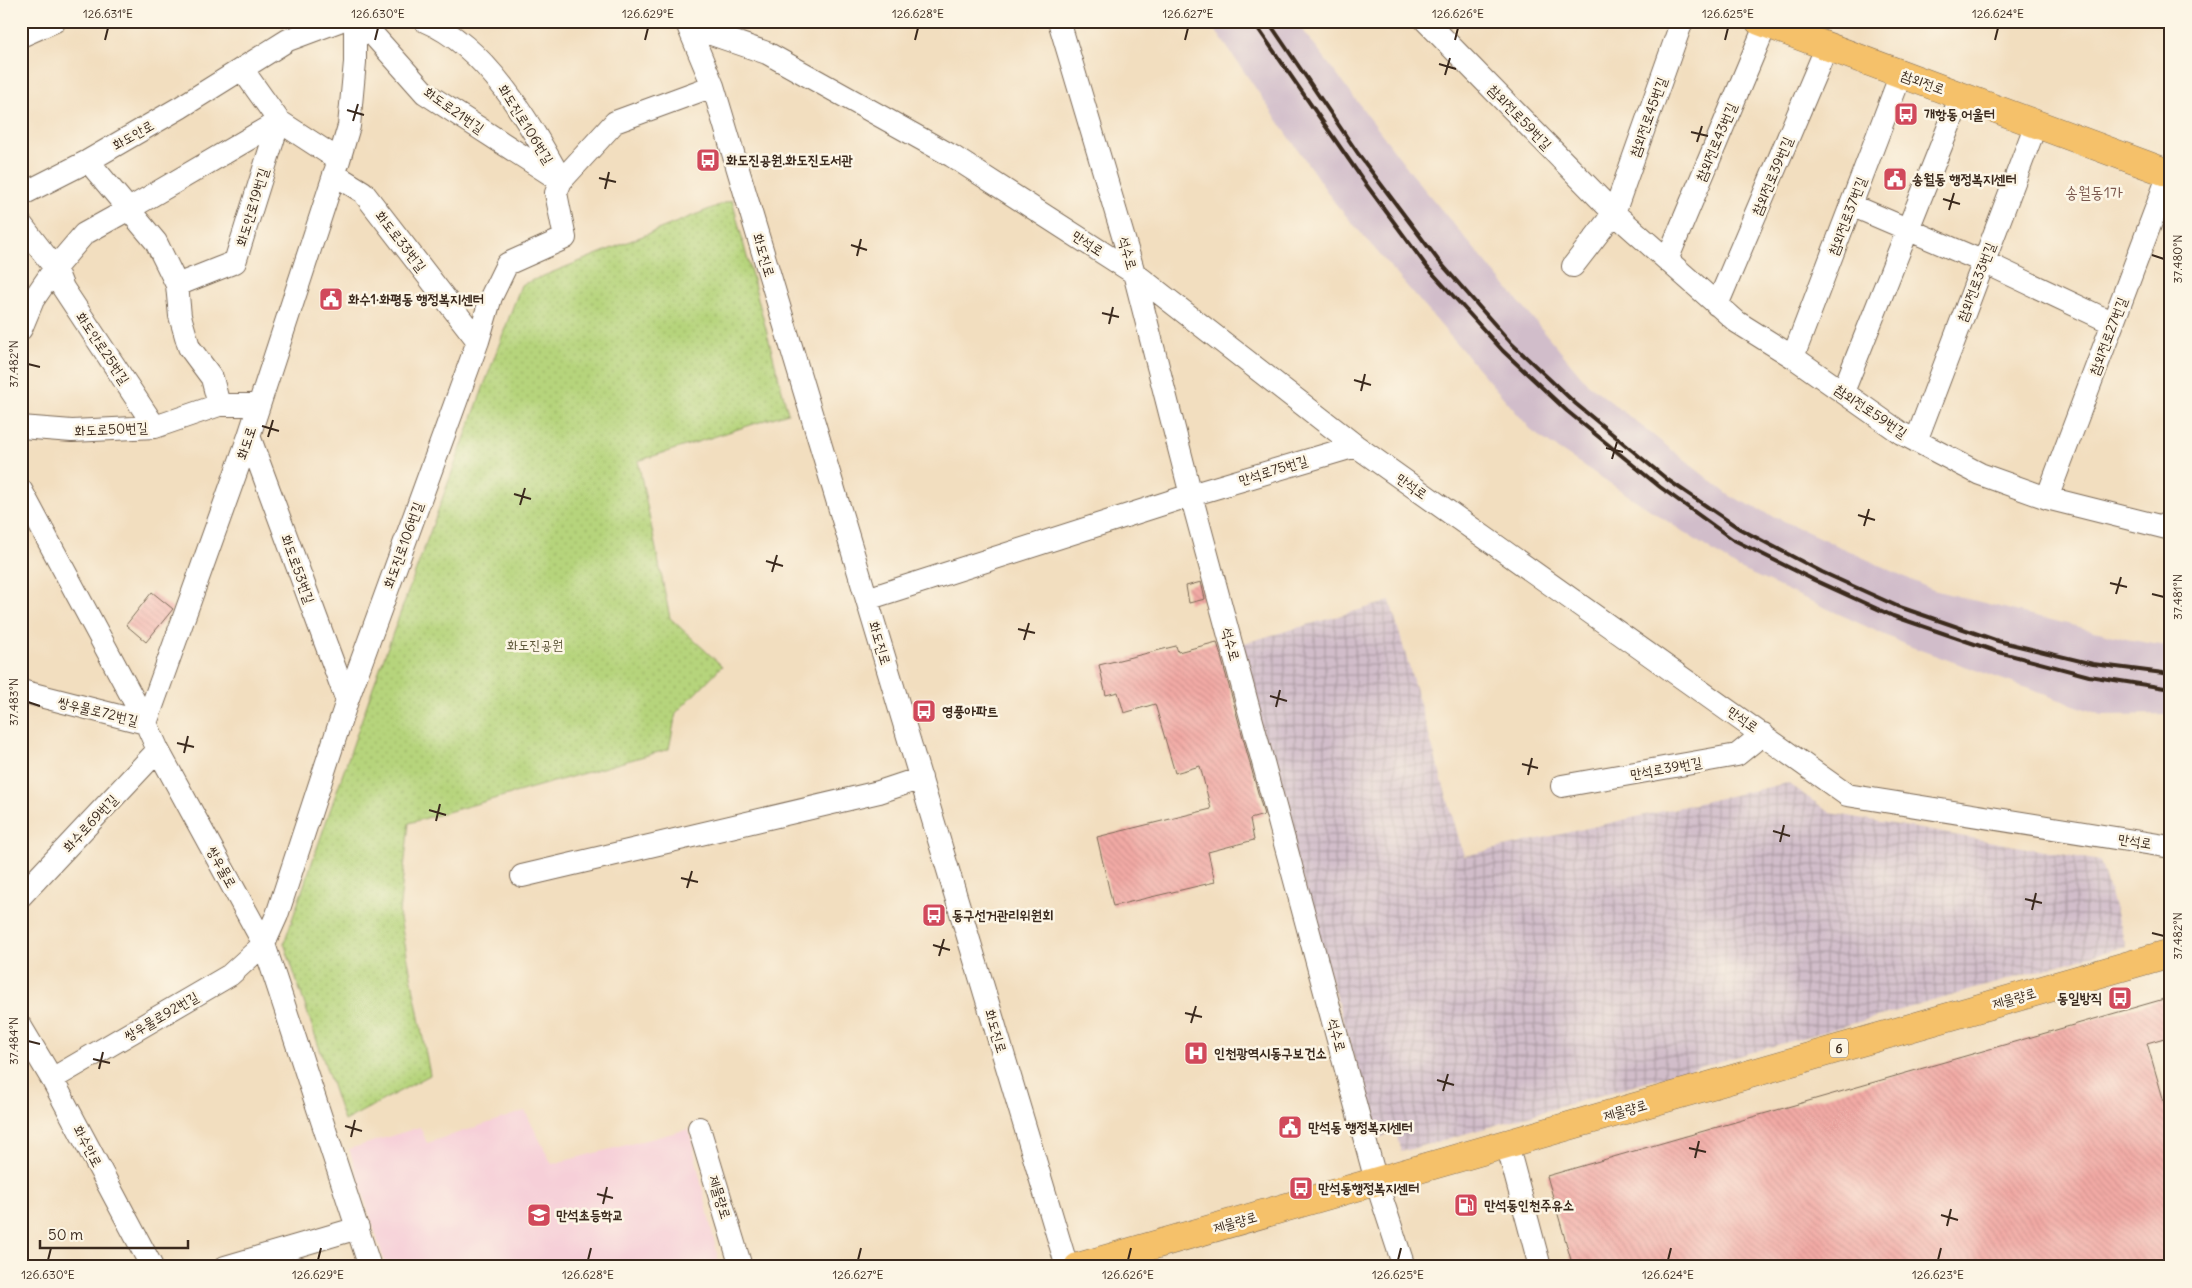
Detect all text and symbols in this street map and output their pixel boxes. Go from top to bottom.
text: 126.631°E [83,6,133,21]
text: 126.630°E [351,6,405,21]
text: 126.629°E [622,6,674,21]
text: 126.628°E [892,6,944,21]
text: 126.627°E [1162,6,1214,21]
text: 126.626°E [1432,6,1484,21]
text: 126.625°E [1702,6,1754,21]
text: 126.624°E [1972,6,2024,21]
street label: 참외전로 [1899,66,1947,98]
street label: 참외전로45번길 [1625,74,1671,159]
street label: 화도진로106번길 [494,81,558,168]
street label: 참외전로59번길 [1484,81,1556,154]
street label: 화도로21번길 [420,83,488,138]
street label: 참외전로43번길 [1691,99,1741,184]
bus stop icon: 개항동 어울터 [1893,101,1919,127]
place label: 개항동 어울터 [1924,105,1995,123]
street label: 화도안로 [109,116,157,154]
street label: 참외전로39번길 [1747,133,1797,218]
bus stop icon: 화도진공원.화도진도서관 [695,147,721,173]
place label: 화도진공원.화도진도서관 [726,151,854,169]
street label: 화도안로19번길 [232,165,273,248]
public building icon: 송월동 행정복지센터 [1882,166,1908,192]
place label: 송월동 행정복지센터 [1912,170,2017,188]
street label: 참외전로37번길 [1824,174,1870,258]
district label: 송월동1가 [2065,182,2123,202]
street label: 화도로33번길 [372,207,431,276]
street label: 만석로 [1069,226,1107,260]
street label: 화도진로 [749,231,779,279]
street label: 석수로 [1115,234,1141,272]
text: 37.480°N [2170,235,2185,284]
street label: 참외전로33번길 [1953,239,2000,324]
public building icon: 화수1·화평동 행정복지센터 [318,286,344,312]
place label: 화수1·화평동 행정복지센터 [348,290,484,308]
street label: 참외전로27번길 [2085,294,2131,378]
street label: 화도안로25번길 [72,308,134,388]
text: 37.482°N [6,340,21,388]
street label: 참외전로59번길 [1831,380,1911,442]
street label: 화도로50번길 [74,418,149,440]
street label: 화도로 [232,424,260,462]
street label: 만석로75번길 [1236,451,1310,489]
street label: 만석로 [1393,469,1431,503]
street label: 화도진로106번길 [379,499,427,591]
street label: 화도로53번길 [277,532,319,607]
text: 37.481°N [2170,574,2185,620]
street label: 화도진로 [865,619,895,667]
street label: 석수로 [1218,625,1244,663]
park label: 화도진공원 [507,636,563,654]
text: 37.483°N [6,678,21,726]
street label: 쌍우물로72번길 [56,692,141,730]
bus stop icon: 영풍아파트 [911,698,937,724]
place label: 영풍아파트 [942,702,998,720]
street label: 만석로 [1724,702,1762,736]
street label: 만석로39번길 [1629,753,1704,783]
street label: 화수로69번길 [59,790,122,856]
street label: 만석로 [2117,829,2153,853]
street label: 쌍우물로 [203,843,241,891]
bus stop icon: 동구선거관리위원회 [921,902,947,928]
place label: 동구선거관리위원회 [952,906,1053,924]
text: 37.482°N [2170,912,2185,960]
street label: 제물량로 [1990,983,2038,1013]
bus stop icon: 동일방직 [2107,985,2133,1011]
street label: 쌍우물로92번길 [120,987,202,1045]
place label: 동일방직 [2057,989,2102,1007]
street label: 화도진로 [981,1007,1011,1055]
street label: 석수로 [1324,1016,1350,1054]
text: 37.484°N [6,1017,21,1065]
road number: 6 [1830,1038,1848,1058]
hospital icon: 인천광역시동구보건소 [1183,1040,1209,1066]
place label: 인천광역시동구보건소 [1214,1044,1327,1062]
street label: 제물량로 [1601,1095,1649,1125]
public building icon: 만석동 행정복지센터 [1277,1114,1303,1140]
place label: 만석동 행정복지센터 [1308,1118,1413,1136]
street label: 화수안로 [69,1122,107,1170]
street label: 제물량로 [705,1173,735,1221]
bus stop icon: 만석동행정복지센터 [1288,1175,1314,1201]
place label: 만석동행정복지센터 [1318,1179,1419,1197]
fuel station icon: 만석동인천주유소 [1453,1192,1479,1218]
place label: 만석동인천주유소 [1484,1196,1574,1214]
school or university icon: 만석초등학교 [526,1202,552,1228]
place label: 만석초등학교 [556,1206,624,1224]
street label: 제물량로 [1211,1207,1259,1237]
scale bar [40,1218,188,1250]
text: 50 m [48,1225,83,1244]
text: 126.630°E [21,1267,75,1282]
text: 126.629°E [292,1267,344,1282]
text: 126.628°E [562,1267,614,1282]
text: 126.627°E [832,1267,884,1282]
text: 126.626°E [1102,1267,1154,1282]
text: 126.625°E [1372,1267,1424,1282]
text: 126.624°E [1642,1267,1694,1282]
text: 126.623°E [1912,1267,1964,1282]

